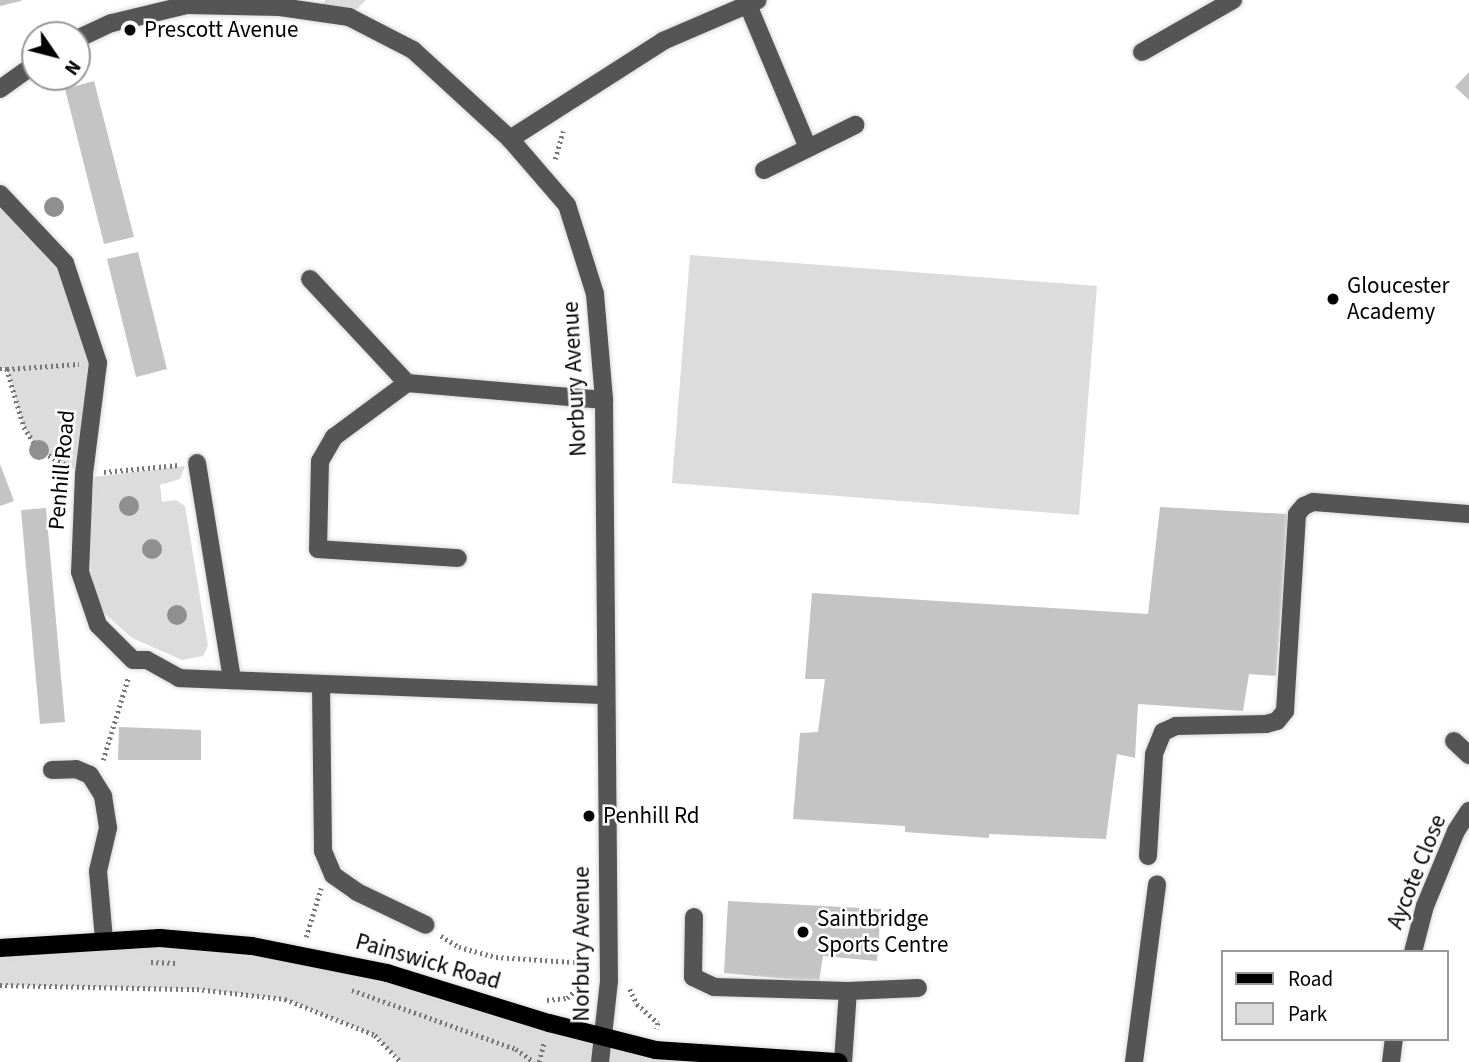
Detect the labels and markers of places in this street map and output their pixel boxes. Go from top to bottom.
place label: Prescott Avenue [144,16,298,44]
marker: Prescott Avenue [122,22,138,38]
place label: Gloucester Academy [1347,272,1449,326]
marker: Gloucester Academy [1325,291,1341,307]
place label: Penhill Rd [603,802,700,830]
marker: Penhill Rd [581,808,597,824]
place label: Saintbridge Sports Centre [817,905,948,959]
marker: Saintbridge Sports Centre [795,924,811,940]

